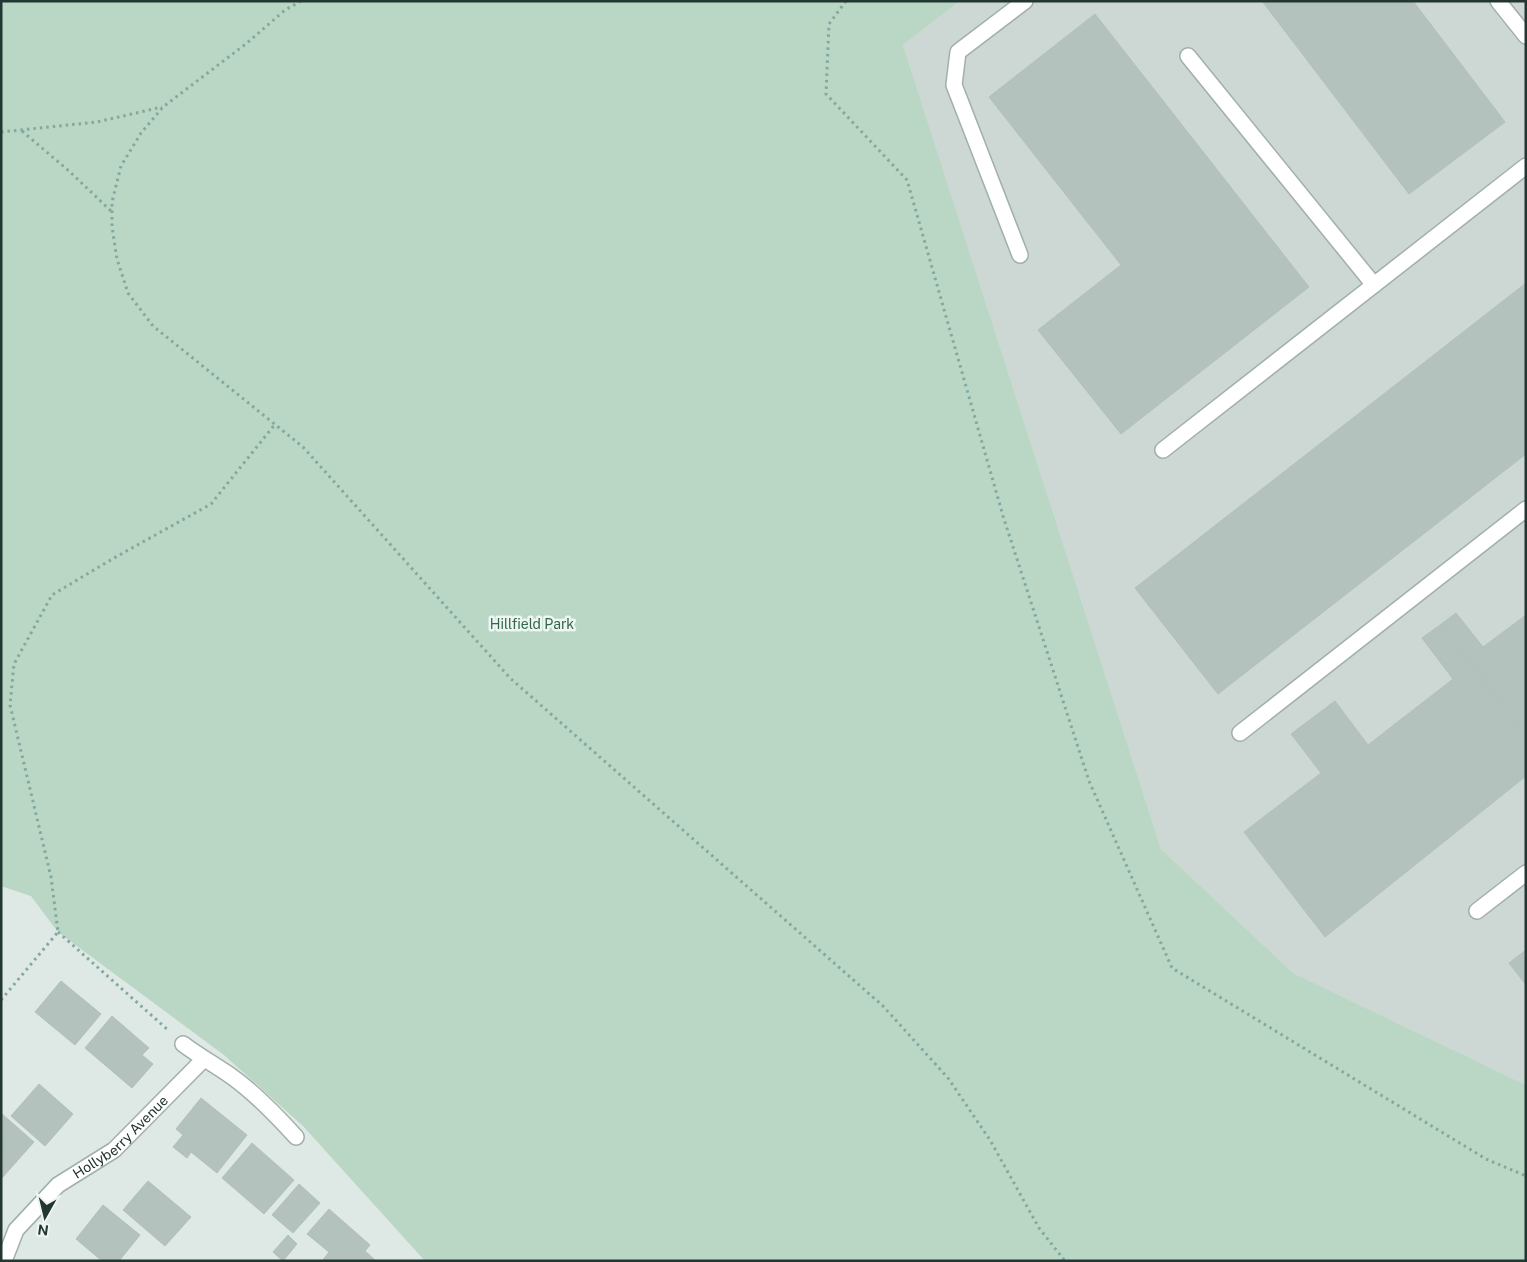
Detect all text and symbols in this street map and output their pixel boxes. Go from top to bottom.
park label: Hillfield Park [490,616,574,632]
street label: Hollyberry Avenue [70,1092,171,1182]
north arrow [20,1192,70,1242]
text: N [37,1221,50,1239]

